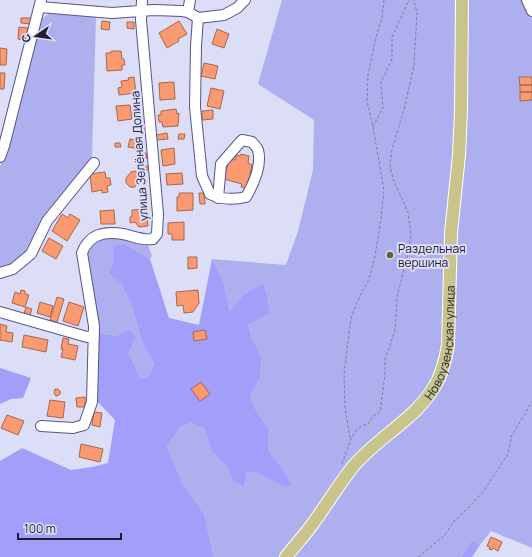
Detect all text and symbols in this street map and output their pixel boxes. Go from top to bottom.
north arrow [16,16,56,56]
text: С [18,33,34,44]
street label: улица Зелёная Долина [126,90,152,222]
place label: Раздельная вершина [398,240,466,271]
marker: Раздельная вершина [385,250,395,260]
street label: Новоузенская улица [420,285,458,403]
scale bar [18,515,121,541]
text: 100 m [24,520,56,537]

